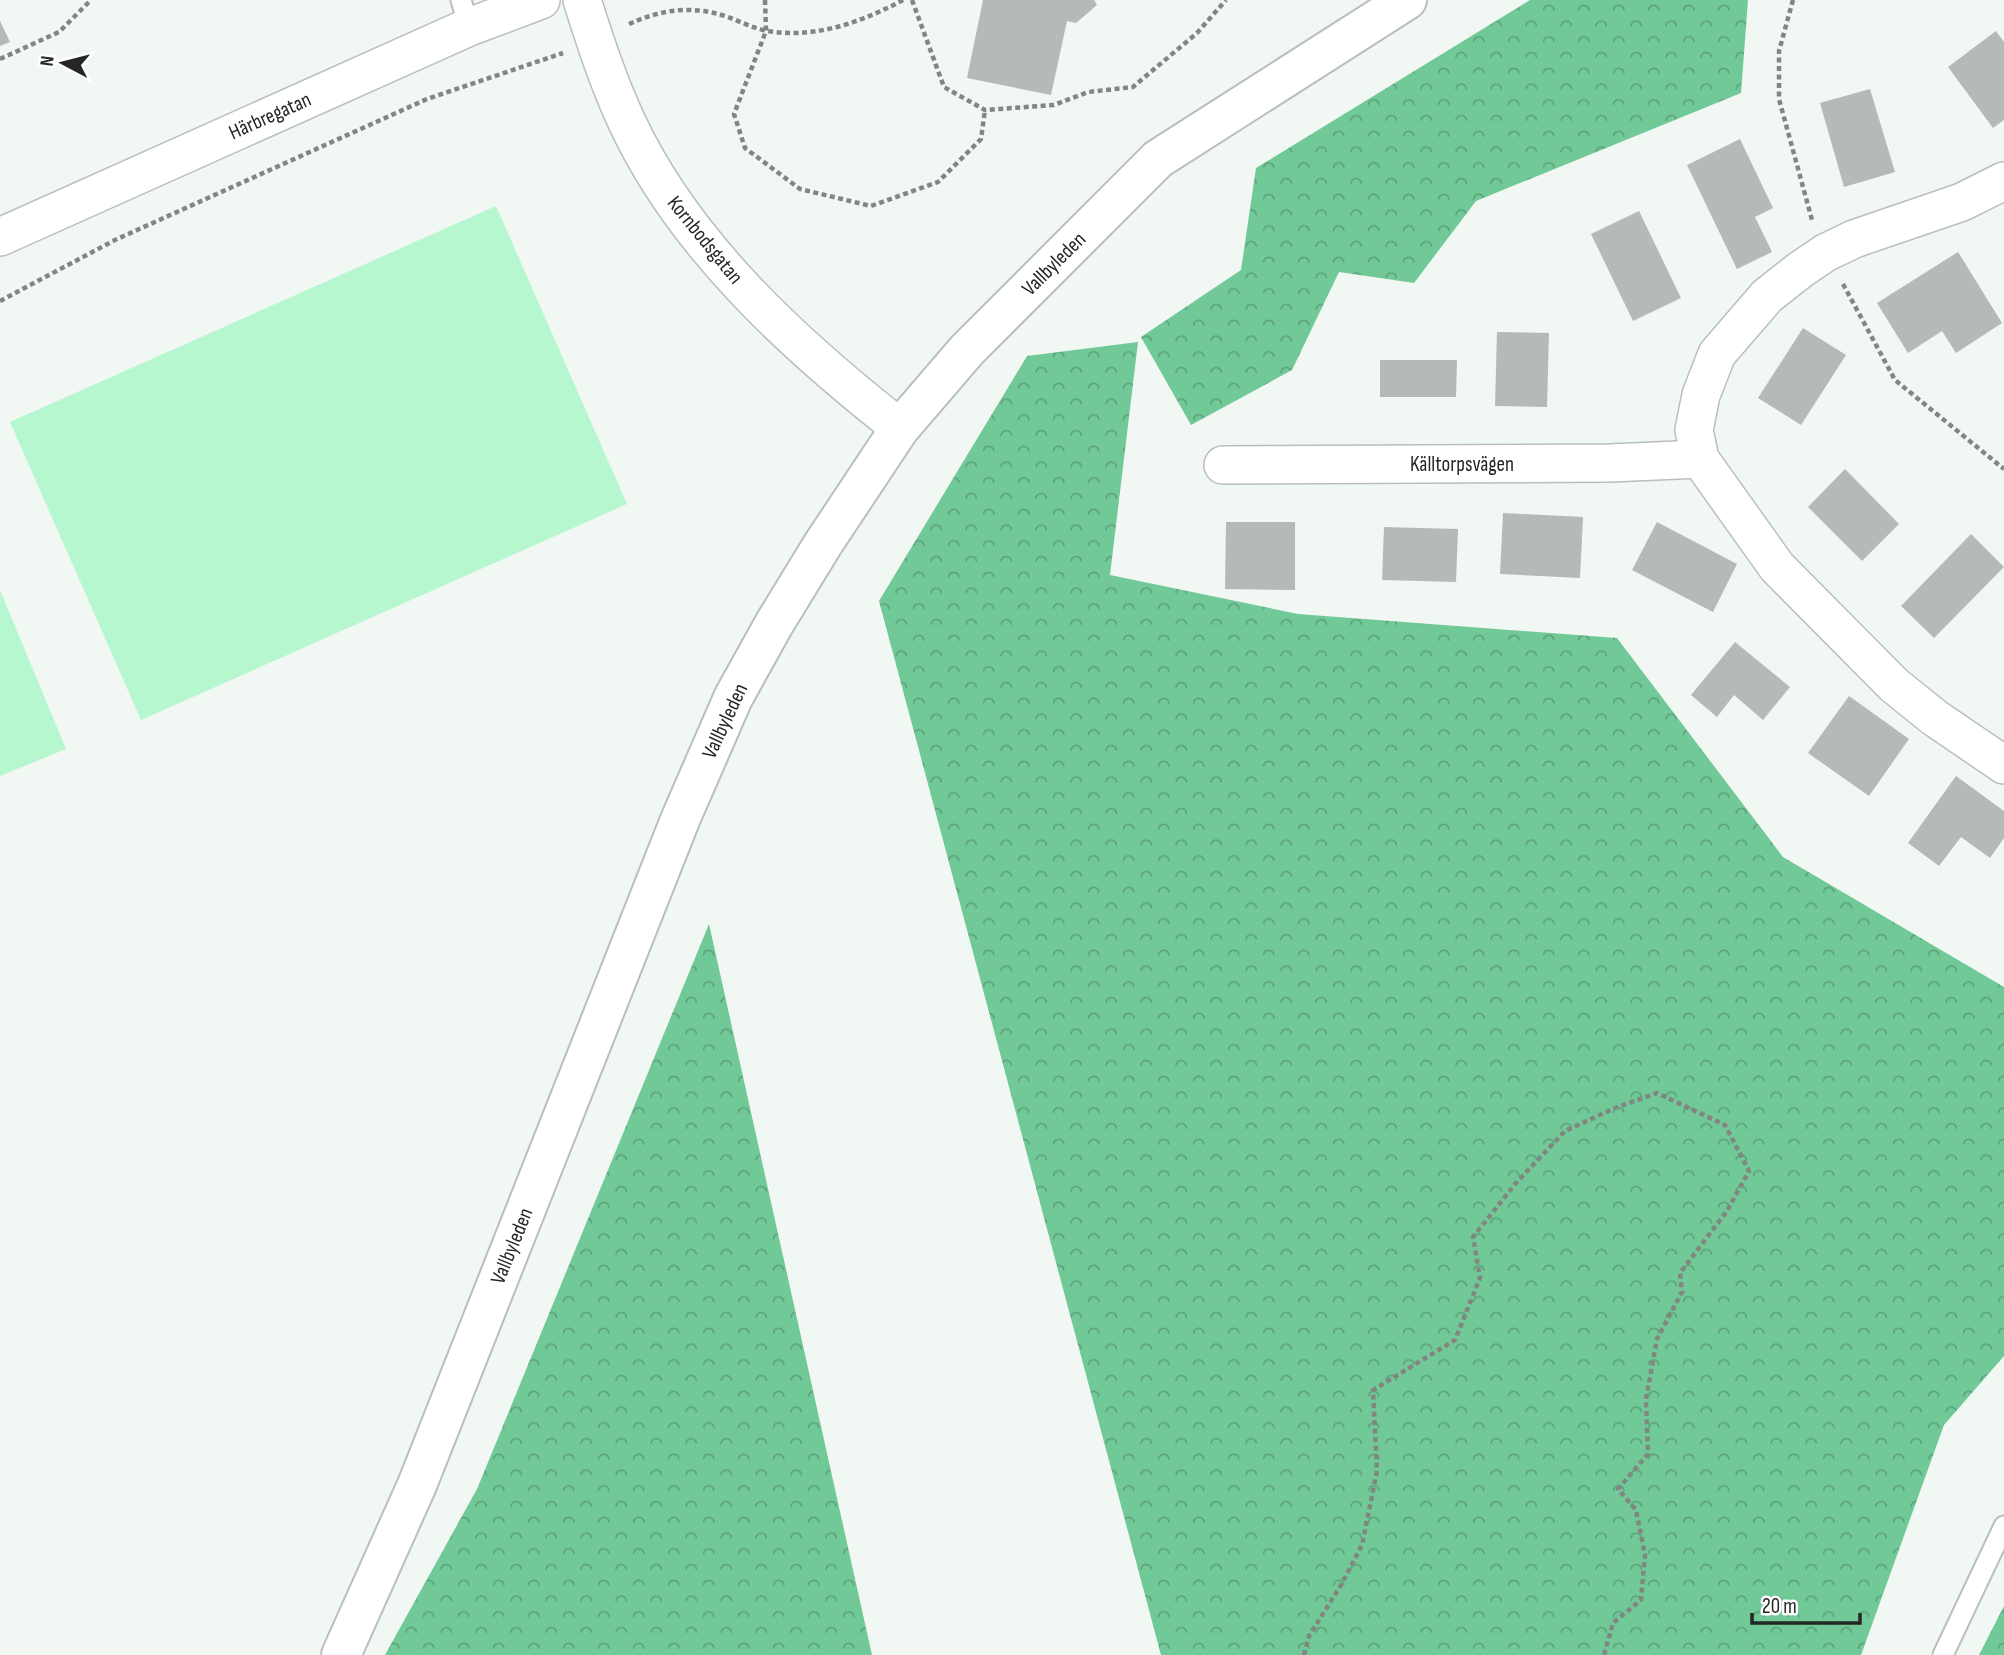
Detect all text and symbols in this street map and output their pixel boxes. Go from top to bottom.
north arrow [28,28,98,98]
text: N [36,55,60,68]
street label: Härbregatan [225,87,315,145]
street label: Kornbodsgatan [662,191,748,289]
street label: Vallbyleden [1017,227,1091,301]
street label: Källtorpsvägen [1410,452,1514,477]
street label: Vallbyleden [697,680,753,762]
street label: Vallbyleden [485,1204,539,1288]
scale bar [1752,1582,1860,1626]
text: 20 m [1762,1594,1797,1619]

